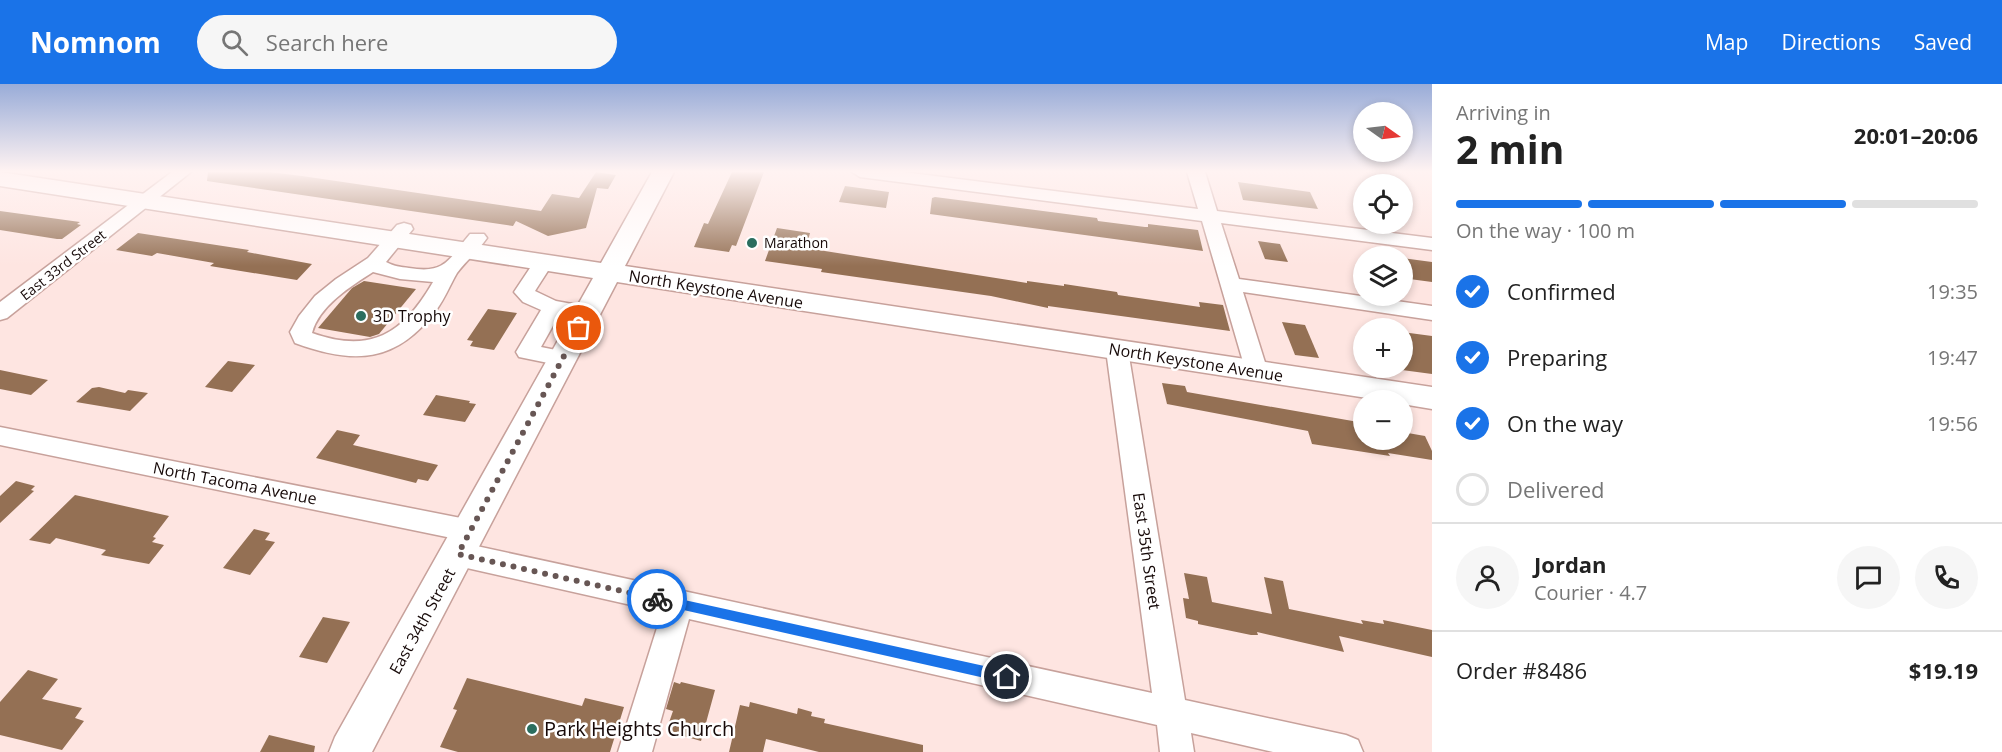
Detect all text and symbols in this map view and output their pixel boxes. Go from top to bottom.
search box [197,15,617,69]
text: Nomnom [30,23,161,61]
icon: search [218,26,251,59]
text: Search here [266,27,388,57]
text: Map [1705,28,1748,56]
text: Directions [1781,28,1881,56]
text: Saved [1914,28,1972,56]
text: Arriving in [1456,99,1551,126]
north arrow [1353,102,1413,162]
map controls [1353,102,1413,450]
text: 20:01–20:06 [1854,120,1978,150]
text: 2 min [1456,122,1564,175]
button: locate [1353,174,1413,234]
text: On the way · 100 m [1456,217,1635,244]
street label: East 33rd Street [16,225,109,304]
place label: Marathon [764,233,828,252]
marker: Marathon [745,236,759,250]
button: layers [1353,246,1413,306]
street label: North Keystone Avenue [627,264,805,314]
icon: check [1456,275,1489,308]
text: Confirmed [1507,276,1616,306]
text: 19:35 [1927,278,1978,305]
pin [553,302,604,353]
place label: 3D Trophy [373,305,451,327]
marker: 3D Trophy [354,309,368,323]
icon: bag [562,311,595,344]
button: + [1353,318,1413,378]
street label: North Keystone Avenue [1107,337,1285,387]
icon: check [1456,341,1489,374]
text: Preparing [1507,342,1607,372]
text: 19:47 [1927,344,1978,371]
button: − [1353,390,1413,450]
icon: check [1456,407,1489,440]
text: On the way [1507,408,1623,438]
text: 19:56 [1927,410,1978,437]
street label: North Tacoma Avenue [151,456,319,510]
text: Delivered [1507,474,1605,504]
street label: East 35th Street [1128,491,1166,611]
button: person [1456,546,1519,609]
button: chat [1837,546,1900,609]
button: phone [1915,546,1978,609]
text: Jordan [1534,549,1607,579]
street label: East 34th Street [384,564,460,678]
courier [627,569,687,629]
text: Courier · 4.7 [1534,579,1647,606]
icon: bike [641,583,674,616]
pin [981,651,1032,702]
text: Order #8486 [1456,655,1587,685]
text: $19.19 [1909,655,1978,685]
icon: home [990,660,1023,693]
place label: Park Heights Church [544,715,734,742]
marker: Park Heights Church [525,722,539,736]

